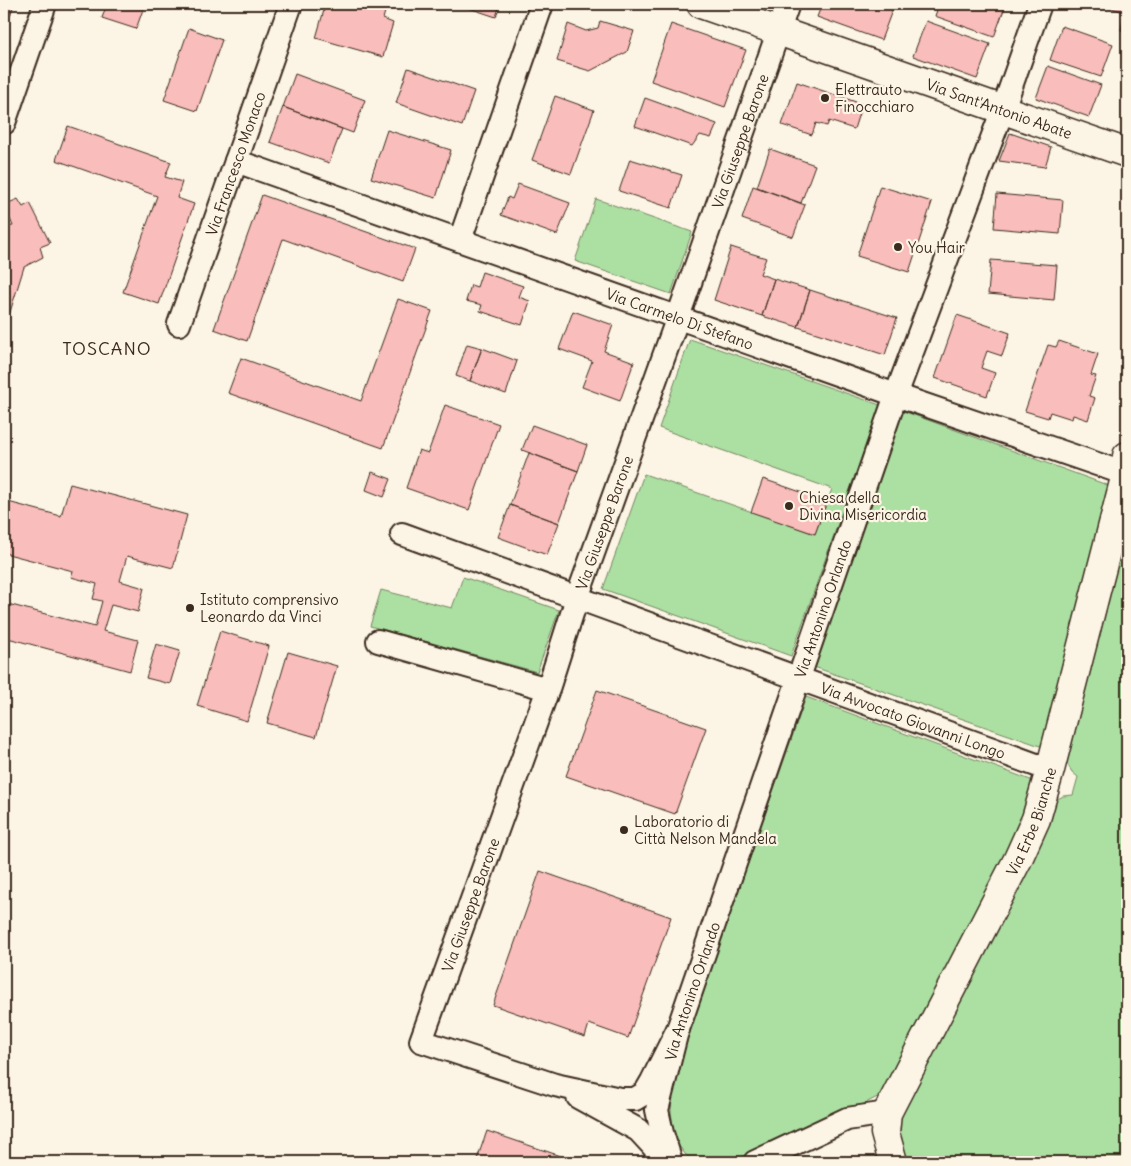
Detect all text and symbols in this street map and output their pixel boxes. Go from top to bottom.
street label: Via Giuseppe Barone [707,71,772,211]
street label: Via Sant'Antonio Abate [924,74,1075,143]
place label: Elettrauto Finocchiaro [835,80,914,116]
street label: Via Francesco Monaco [201,89,269,238]
marker: Elettrauto Finocchiaro [819,92,831,104]
place label: You Hair [908,238,965,257]
marker: You Hair [892,241,904,253]
street label: Via Carmelo Di Stefano [604,284,756,353]
district label: TOSCANO [62,337,152,360]
street label: Via Giuseppe Barone [571,453,637,592]
place label: Chiesa della Divina Misericordia [799,488,927,524]
marker: Chiesa della Divina Misericordia [783,500,795,512]
street label: Via Antonino Orlando [790,537,855,680]
place label: Istituto comprensivo Leonardo da Vinci [200,590,339,626]
marker: Istituto comprensivo Leonardo da Vinci [184,602,196,614]
street label: Via Avvocato Giovanni Longo [818,678,1008,763]
street label: Via Erbe Bianche [1002,765,1060,879]
place label: Laboratorio di Città Nelson Mandela [634,812,777,848]
marker: Laboratorio di Città Nelson Mandela [618,824,630,836]
street label: Via Giuseppe Barone [437,835,503,974]
street label: Via Antonino Orlando [660,919,724,1062]

